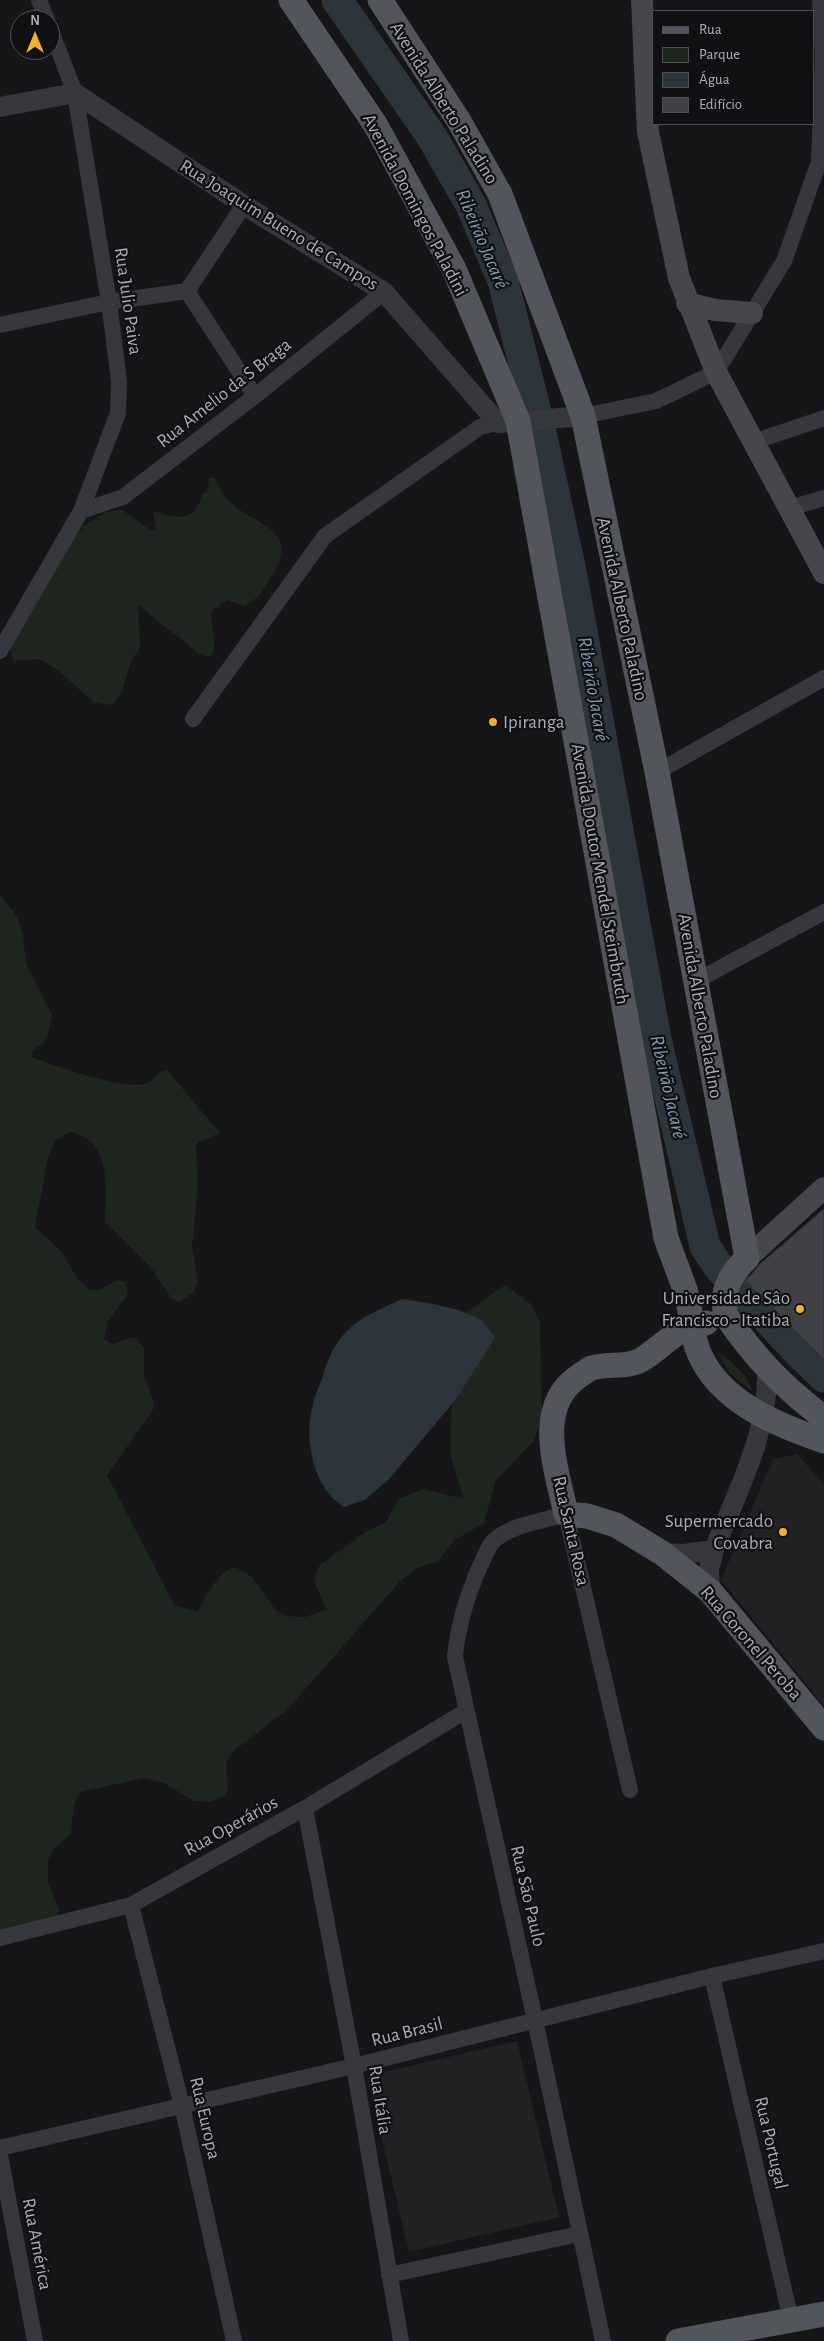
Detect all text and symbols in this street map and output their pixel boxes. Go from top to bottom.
north arrow [10,10,60,60]
legend [652,10,814,125]
text: N [30,14,40,28]
street label: Avenida Alberto Paladino [385,18,503,188]
text: Rua [699,22,722,37]
text: Parque [699,47,740,62]
text: Água [699,72,730,87]
text: Edifício [699,97,742,112]
street label: Avenida Domingos Paladini [357,110,473,300]
street label: Rua Joaquim Bueno de Campos [175,154,383,296]
water label: Ribeirão Jacaré [450,186,514,292]
street label: Rua Julio Paiva [109,246,147,356]
street label: Rua Amelio da S Braga [152,333,296,453]
street label: Avenida Alberto Paladino [591,515,653,703]
water label: Ribeirão Jacaré [572,635,614,743]
place label: Ipiranga [503,711,565,733]
marker: Ipiranga [487,716,499,728]
street label: Avenida Doutor Mendel Steimbruch [566,742,634,1006]
street label: Avenida Alberto Paladino [673,912,727,1100]
water label: Ribeirão Jacaré [644,1033,692,1141]
place label: Universidade Sâo Francisco - Itatiba [661,1287,790,1331]
marker: Universidade Sâo Francisco - Itatiba [794,1303,806,1315]
street label: Rua Santa Rosa [547,1474,595,1588]
place label: Supermercado Covabra [665,1510,773,1554]
marker: Supermercado Covabra [777,1526,789,1538]
street label: Rua Coronel Peroba [695,1581,807,1705]
street label: Rua Operários [180,1791,282,1861]
street label: Rua São Paulo [505,1843,551,1949]
street label: Rua Brasil [369,2012,445,2052]
street label: Rua Itália [363,2064,397,2136]
street label: Rua Europa [184,2075,226,2161]
street label: Rua Portugal [749,2094,793,2192]
street label: Rua América [17,2196,57,2292]

